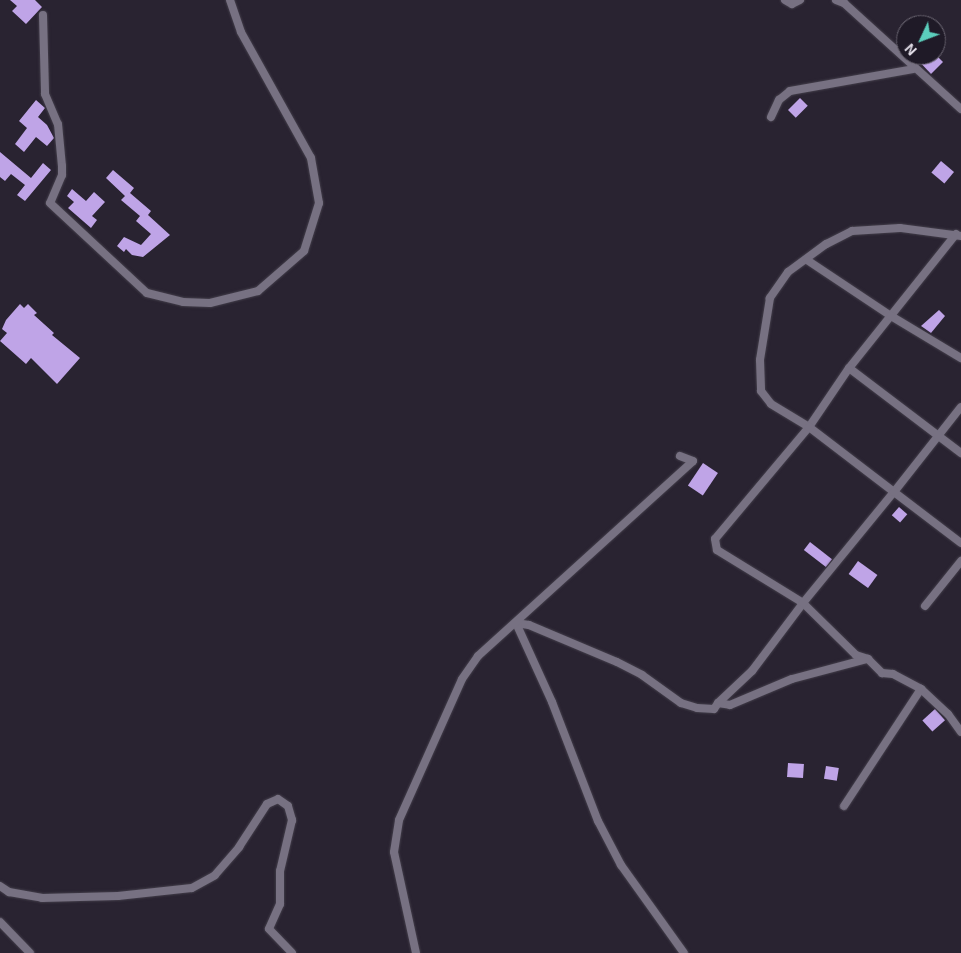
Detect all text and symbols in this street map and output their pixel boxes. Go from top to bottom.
north arrow [896,15,946,65]
text: N [901,40,920,59]

